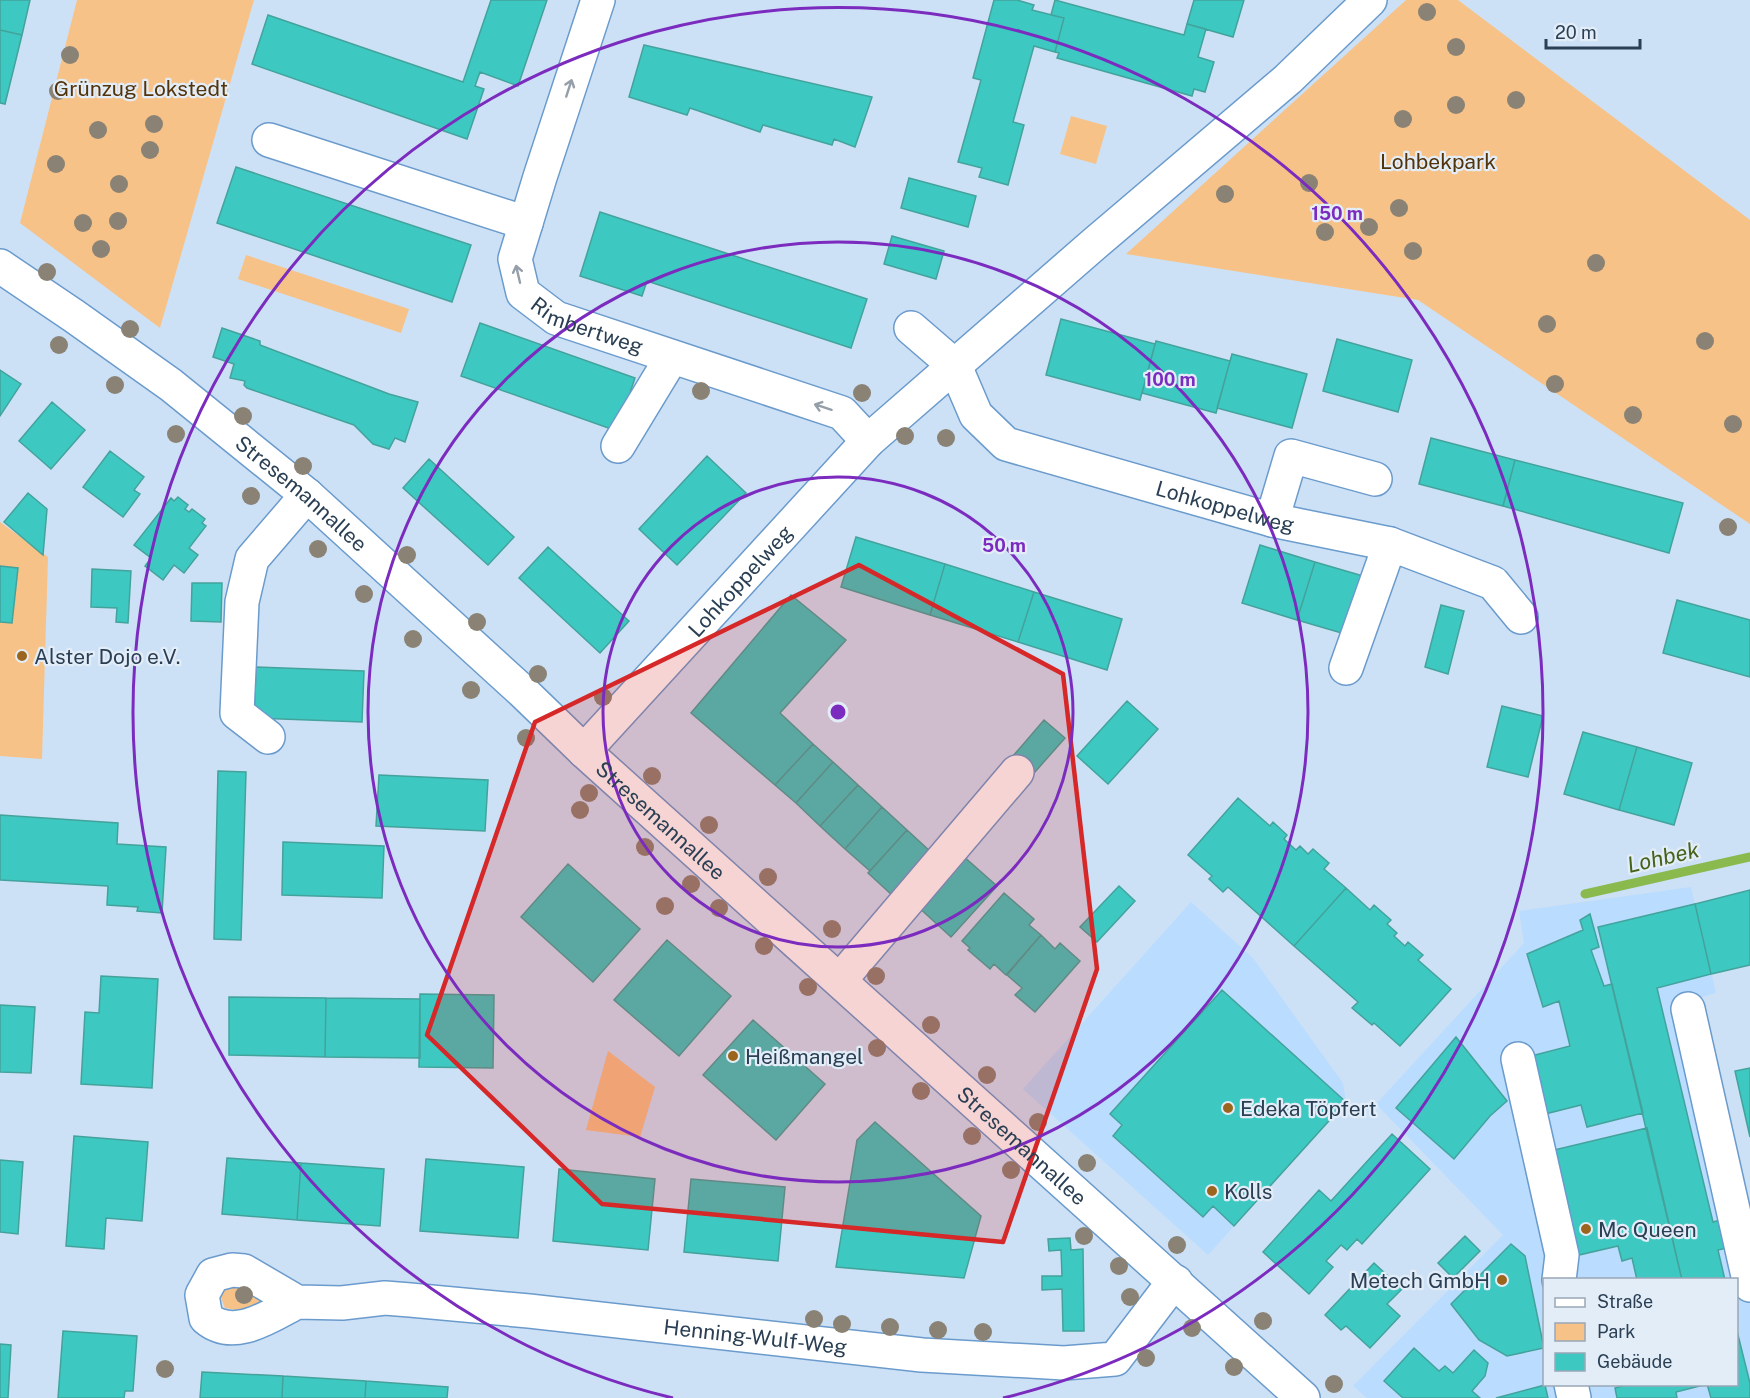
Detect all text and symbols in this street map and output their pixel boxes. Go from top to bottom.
scale bar [1546,12,1640,50]
text: 20 m [1555,22,1597,43]
park label: Grünzug Lokstedt [54,76,228,101]
one-way arrow [564,79,575,98]
park label: Lohbekpark [1380,149,1496,174]
text: 150 m [1311,203,1363,224]
one-way arrow [512,265,524,284]
street label: Rimbertweg [526,291,647,359]
text: 100 m [1144,369,1196,390]
one-way arrow [814,401,833,412]
street label: Stresemannallee [231,430,373,556]
street label: Lohkoppelweg [1153,475,1297,537]
street label: Lohkoppelweg [683,520,798,642]
text: 50 m [982,535,1026,556]
place label: Alster Dojo e.V. [34,644,181,669]
marker: Alster Dojo e.V. [15,649,29,663]
centre of rings [828,702,848,722]
street label: Stresemannallee [591,756,731,885]
water label: Lohbek [1625,836,1701,878]
place label: Heißmangel [745,1044,863,1069]
marker: Heißmangel [726,1049,740,1063]
street label: Stresemannallee [952,1081,1092,1210]
place label: Edeka Töpfert [1240,1096,1377,1121]
marker: Edeka Töpfert [1221,1101,1235,1115]
place label: Kolls [1224,1179,1272,1204]
marker: Kolls [1205,1184,1219,1198]
place label: Mc Queen [1598,1217,1697,1242]
marker: Mc Queen [1579,1222,1593,1236]
place label: Metech GmbH [1350,1268,1490,1293]
marker: Metech GmbH [1495,1273,1509,1287]
legend [1543,1278,1738,1386]
text: Straße [1597,1291,1653,1312]
street label: Henning-Wulf-Weg [662,1314,849,1359]
text: Park [1597,1321,1635,1342]
text: Gebäude [1597,1351,1672,1372]

